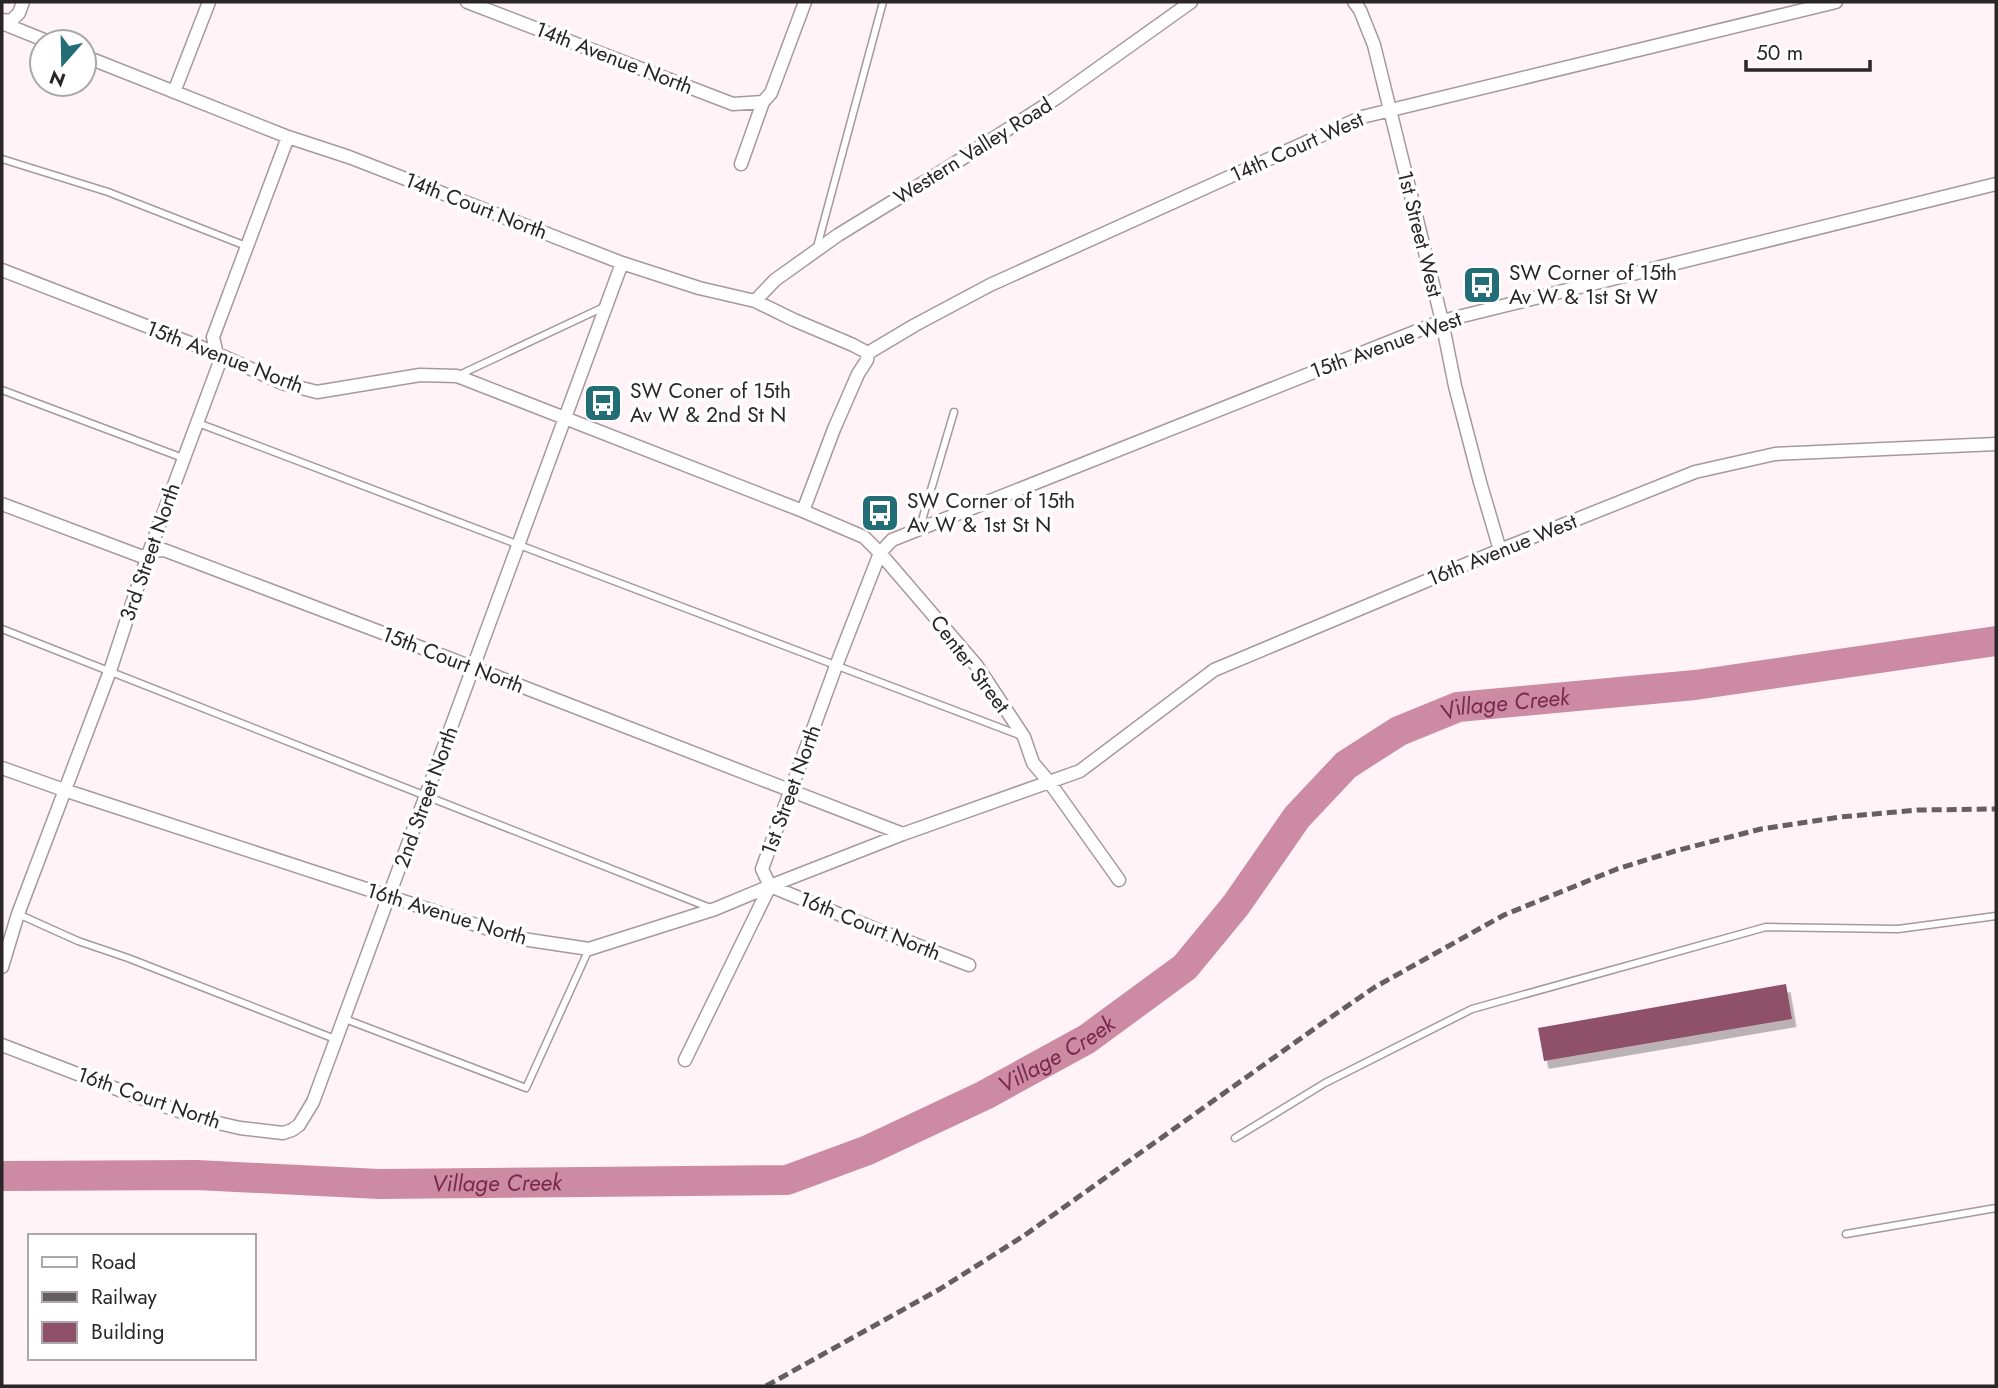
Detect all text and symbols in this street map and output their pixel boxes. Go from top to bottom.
street label: 14th Avenue North [531,14,697,102]
north arrow [28,28,98,98]
scale bar [1746,28,1870,72]
text: 50 m [1756,38,1803,68]
text: N [46,63,69,94]
street label: Western Valley Road [888,90,1058,212]
street label: 14th Court West [1226,104,1368,190]
street label: 14th Court North [400,165,552,247]
street label: 1st Street West [1390,168,1450,300]
place label: SW Corner of 15th Av W & 1st St W [1509,258,1677,312]
bus stop icon: SW Corner of 15th Av W & 1st St W [1461,264,1503,306]
street label: 15th Avenue West [1306,304,1466,386]
street label: 15th Avenue North [142,313,308,401]
place label: SW Coner of 15th Av W & 2nd St N [630,376,791,430]
bus stop icon: SW Coner of 15th Av W & 2nd St N [582,382,624,424]
street label: 3rd Street North [112,479,188,625]
place label: SW Corner of 15th Av W & 1st St N [907,486,1075,540]
bus stop icon: SW Corner of 15th Av W & 1st St N [859,492,901,534]
street label: 16th Avenue West [1423,506,1581,594]
street label: Center Street [923,609,1017,719]
street label: 15th Court North [378,619,528,701]
water label: Village Creek [1435,680,1572,730]
street label: 1st Street North [754,721,828,859]
street label: 2nd Street North [386,722,466,872]
street label: 16th Avenue North [363,875,531,953]
street label: 16th Court North [795,884,945,968]
water label: Village Creek [992,1006,1123,1102]
street label: 16th Court North [73,1059,225,1137]
water label: Village Creek [432,1165,563,1200]
legend [28,1234,256,1360]
text: Road [91,1247,136,1277]
text: Railway [91,1282,157,1312]
text: Building [91,1317,164,1347]

